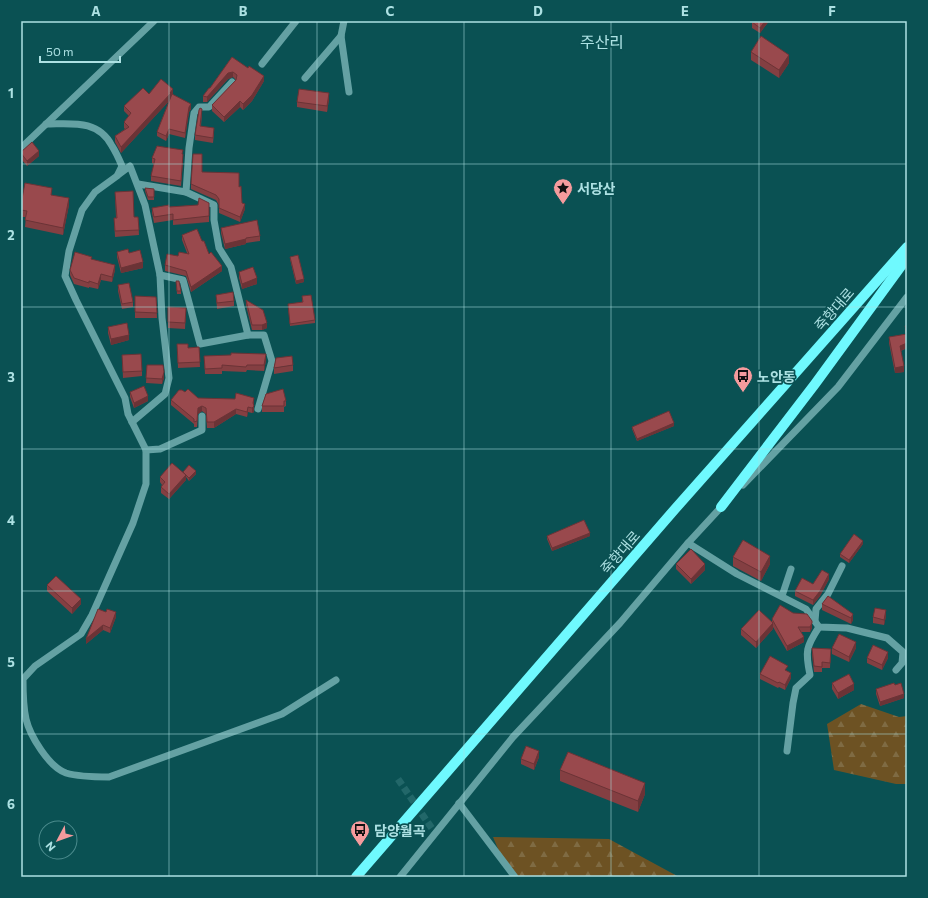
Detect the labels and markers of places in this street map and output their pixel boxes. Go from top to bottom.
place icon: 서당산 [552,177,574,205]
place label: 서당산 [577,180,616,197]
bus stop icon: 노안동 [732,365,754,393]
place label: 노안동 [757,368,796,385]
bus stop icon: 담양월곡 [349,819,371,847]
place label: 담양월곡 [374,822,426,839]

